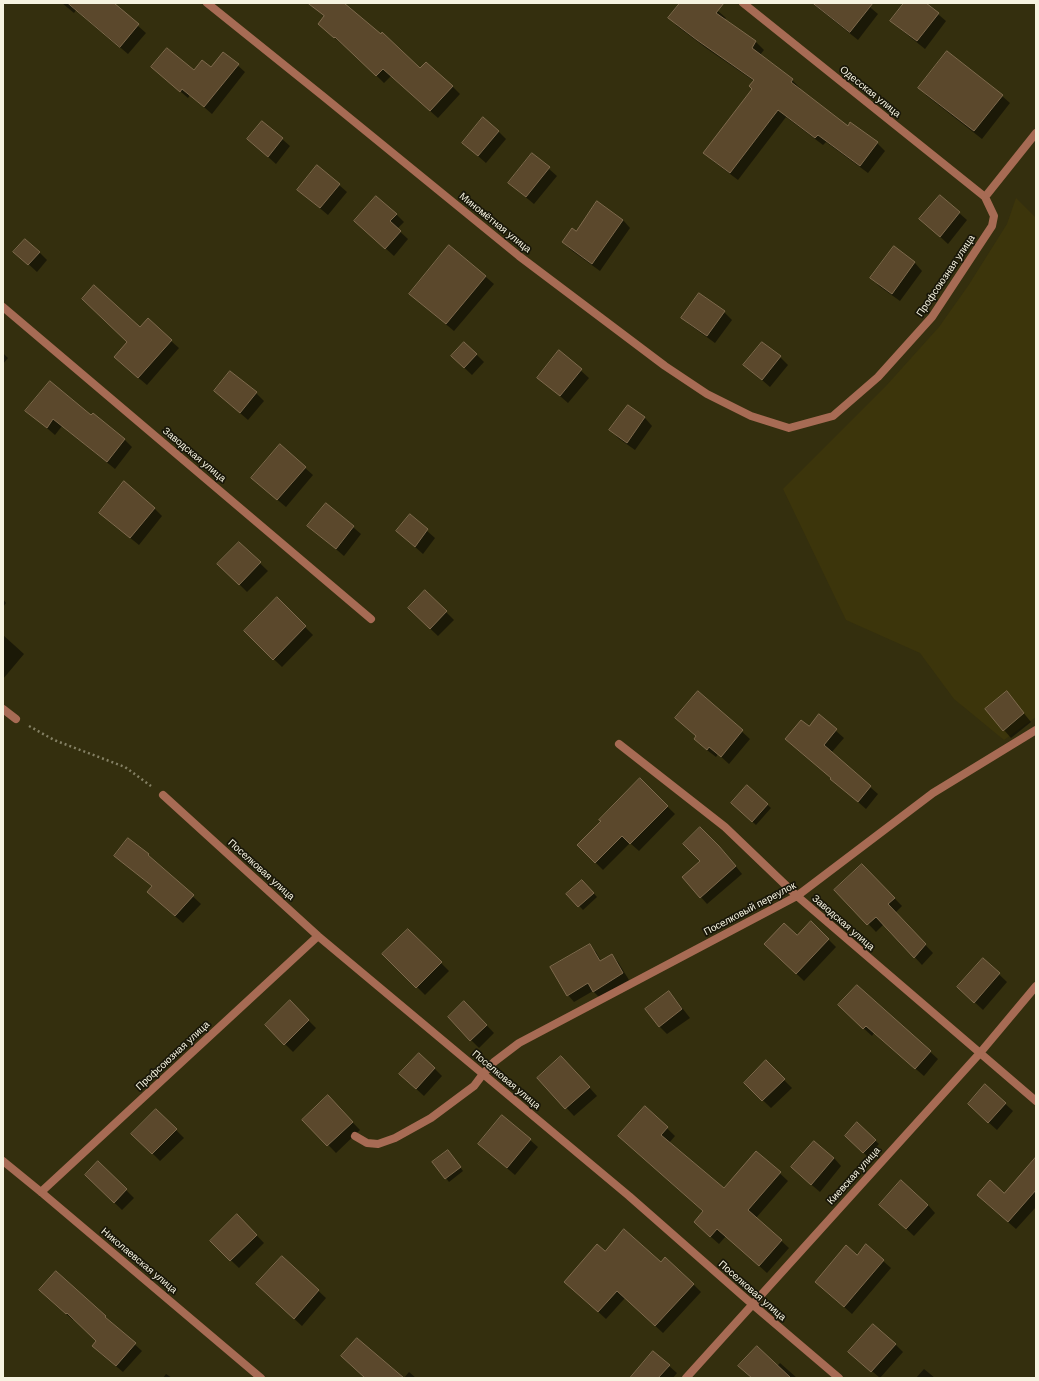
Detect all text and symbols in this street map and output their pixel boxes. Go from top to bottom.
street label: Одесская улица [837,64,903,120]
street label: Миномётная улица [457,190,533,256]
street label: Профсоюзная улица [914,233,978,319]
street label: Заводская улица [160,425,228,485]
street label: Поселковая улица [225,837,297,903]
street label: Поселковый переулок [702,880,798,938]
street label: Заводская улица [809,893,877,953]
street label: Профсоюзная улица [134,1019,212,1093]
street label: Поселковая улица [469,1048,543,1112]
street label: Киевская улица [825,1145,883,1207]
street label: Николаевская улица [99,1226,179,1296]
street label: Поселковая улица [716,1258,788,1324]

